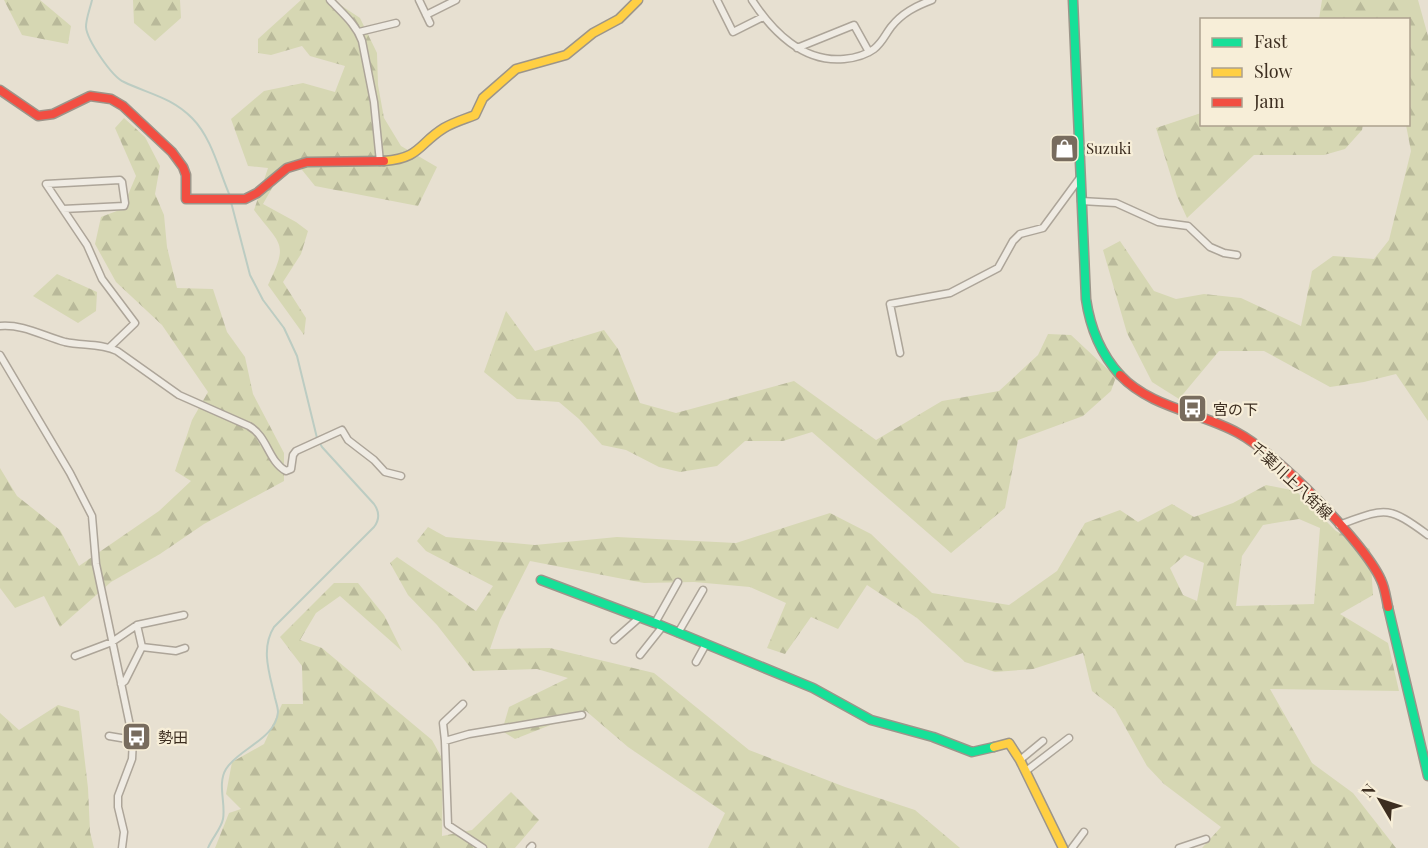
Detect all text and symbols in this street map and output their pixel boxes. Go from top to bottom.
legend [1200,18,1410,126]
text: Fast [1254,29,1288,53]
text: Slow [1254,59,1292,83]
text: Jam [1253,89,1284,113]
shop icon: Suzuki [1049,132,1081,164]
place label: Suzuki [1086,138,1132,158]
bus stop icon: 宮の下 [1176,393,1208,425]
place label: 宮の下 [1213,399,1258,419]
street label: 千葉川上八街線 [1247,437,1337,523]
bus stop icon: 勢田 [121,721,153,753]
place label: 勢田 [158,727,188,747]
north arrow [1350,770,1410,830]
text: N [1356,779,1380,801]

